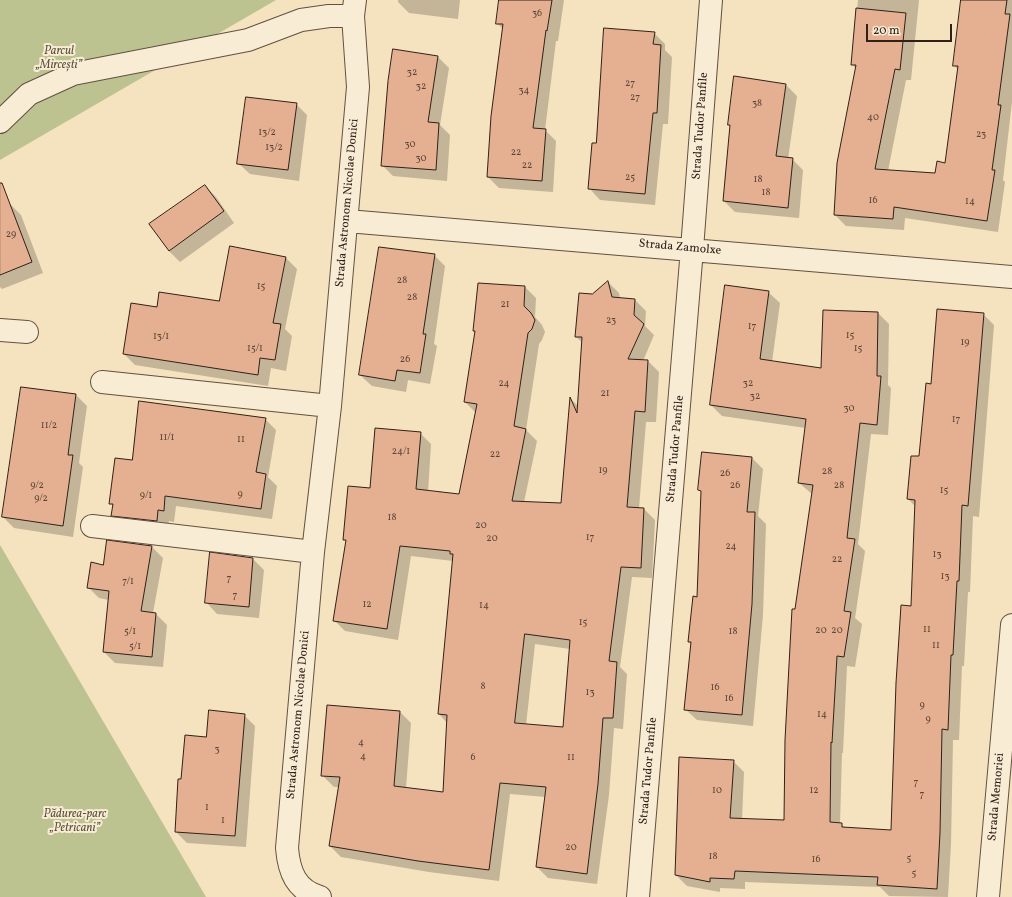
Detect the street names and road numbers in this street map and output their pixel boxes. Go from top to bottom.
street label: Strada Tudor Panfile [690,72,712,180]
street label: Strada Astronom Nicolae Donici [333,118,363,288]
street label: Strada Zamolxe [638,237,722,259]
street label: Strada Tudor Panfile [664,395,688,503]
street label: Strada Astronom Nicolae Donici [284,630,314,800]
street label: Strada Tudor Panfile [637,717,661,825]
street label: Strada Memoriei [986,752,1008,842]

